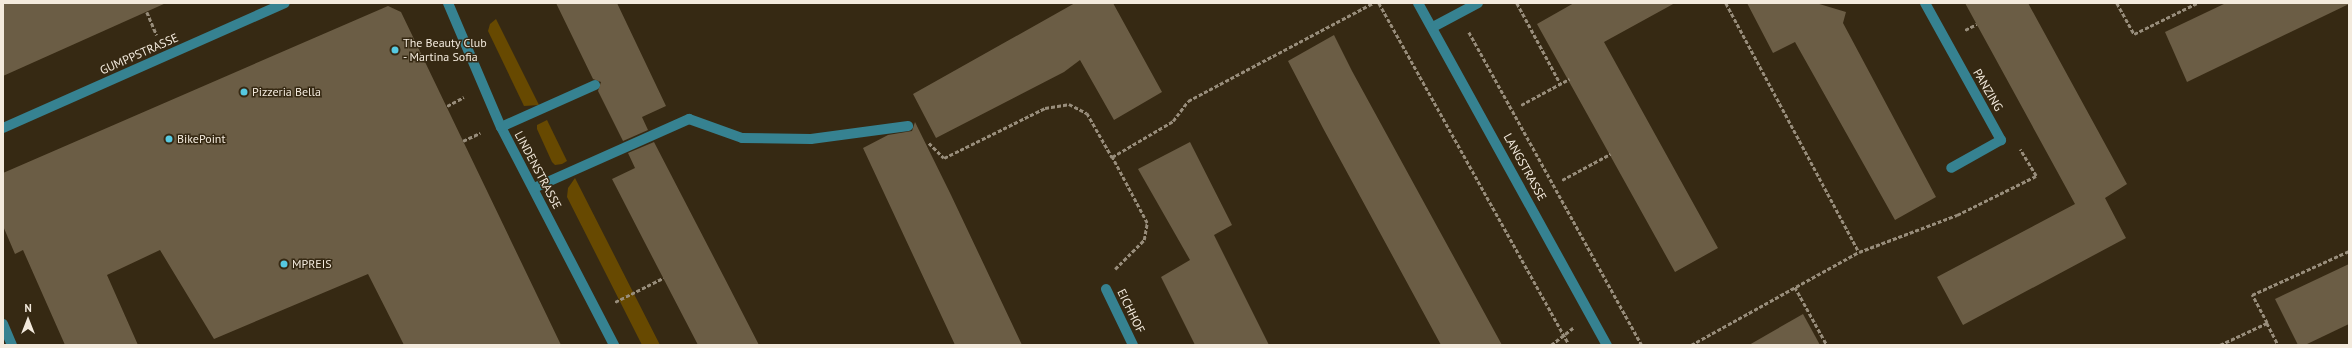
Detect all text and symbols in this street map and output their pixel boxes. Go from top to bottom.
street label: GUMPPSTRASSE [98,30,180,78]
place label: The Beauty Club - Martina Sofia [403,36,487,64]
marker: The Beauty Club - Martina Sofia [390,45,400,55]
street label: PANZING [1970,66,2006,114]
place label: Pizzeria Bella [252,85,321,99]
marker: Pizzeria Bella [239,87,249,97]
street label: LINDENSTRASSE [511,129,565,211]
street label: LANGSTRASSE [1501,131,1549,203]
place label: BikePoint [177,132,225,146]
marker: BikePoint [164,134,174,144]
place label: MPREIS [292,257,332,271]
marker: MPREIS [279,259,289,269]
street label: EICHHOF [1114,287,1148,335]
north arrow [8,300,48,340]
text: N [24,301,32,315]

